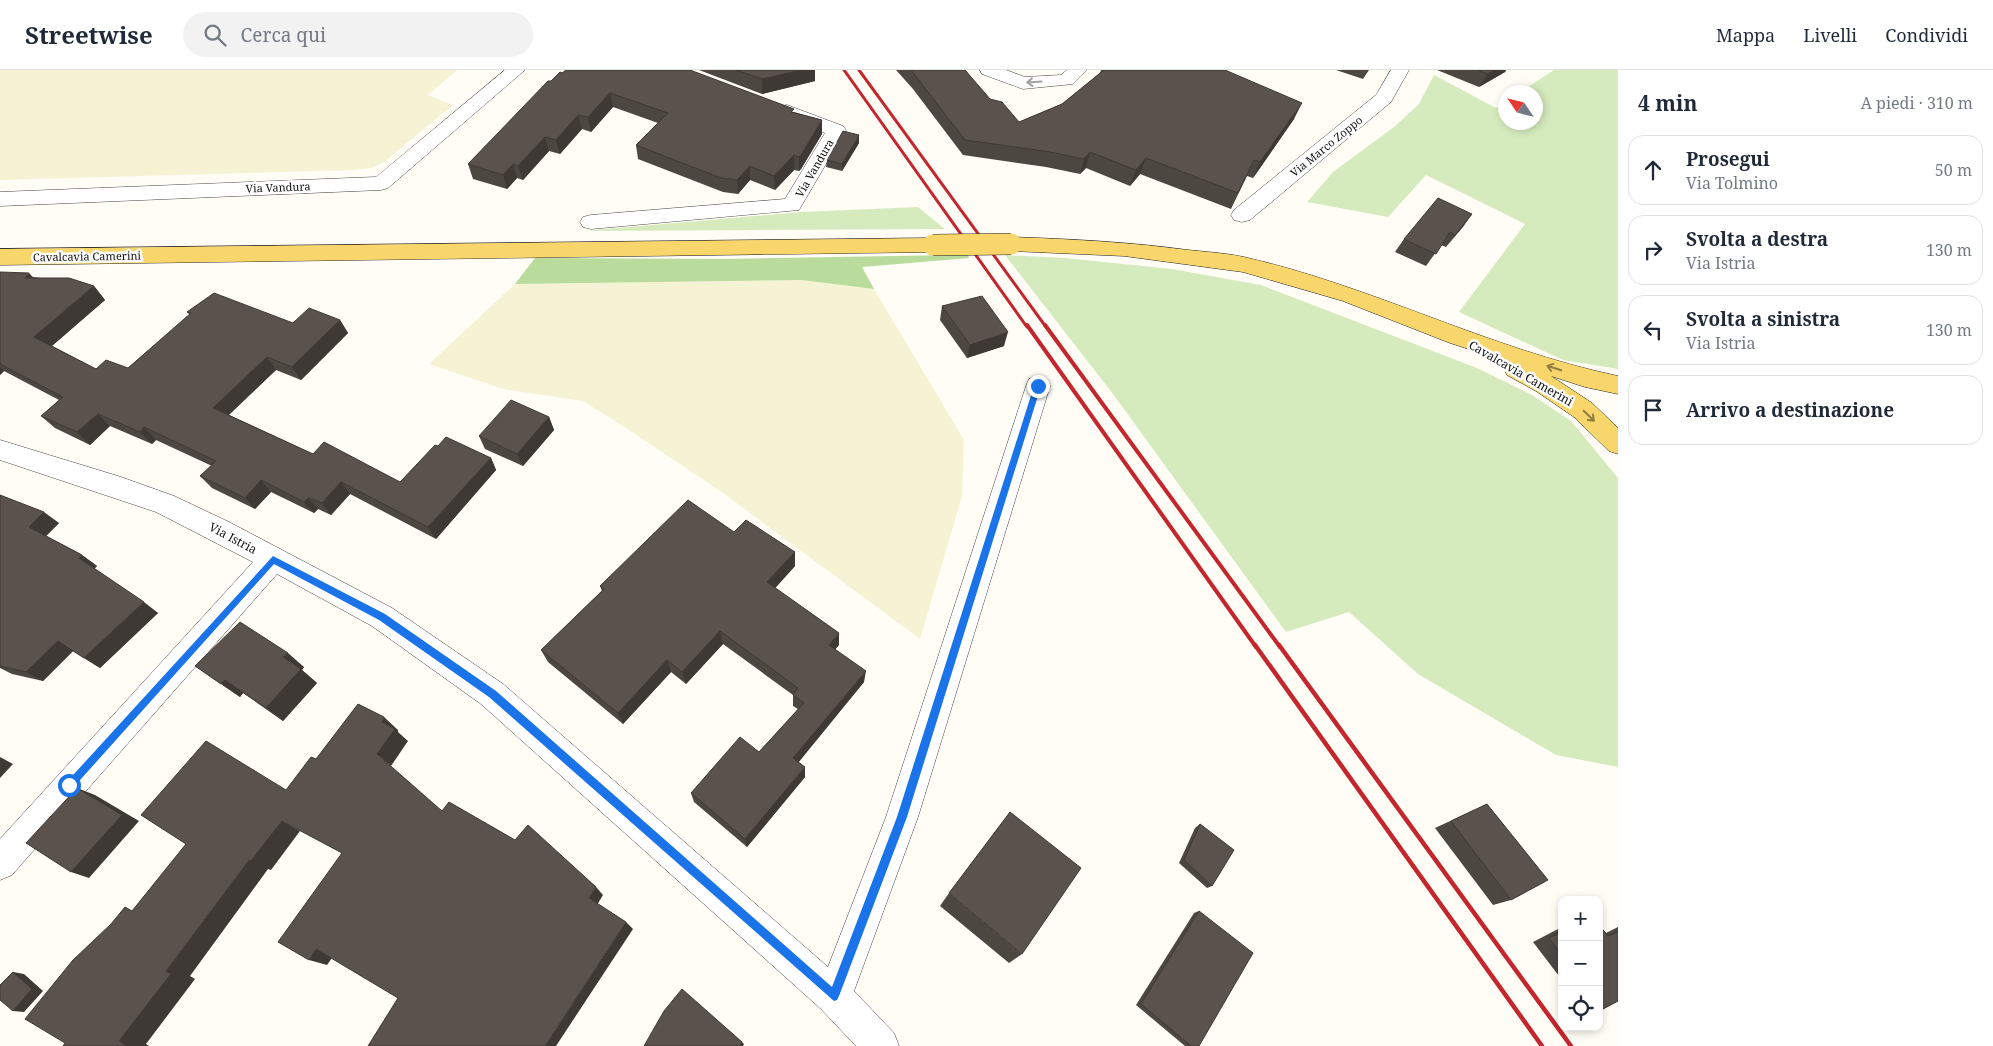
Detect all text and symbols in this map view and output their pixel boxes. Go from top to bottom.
search box [183,12,533,57]
text: Streetwise [25,18,153,51]
icon: search [201,21,229,49]
text: Cerca qui [241,22,326,48]
text: Mappa [1716,23,1775,47]
text: Livelli [1803,23,1857,47]
text: Condividi [1885,23,1968,47]
one-way arrow [1026,77,1042,87]
north arrow [1498,85,1543,130]
text: 4 min [1638,89,1697,117]
text: A piedi · 310 m [1861,92,1973,114]
street label: Via Marco Zoppo [1287,112,1365,180]
street label: Via Vandura [791,136,837,200]
text: Prosegui [1686,146,1770,172]
icon: ahead [1639,156,1667,184]
text: 50 m [1935,159,1972,181]
text: Via Tolmino [1686,172,1778,194]
street label: Via Vandura [245,178,311,196]
text: Svolta a destra [1686,226,1828,252]
icon: right [1639,236,1667,264]
text: 130 m [1926,239,1972,261]
street label: Cavalcavia Camerini [33,248,142,264]
text: Via Istria [1686,252,1755,274]
text: Svolta a sinistra [1686,306,1840,332]
icon: left [1639,316,1667,344]
text: 130 m [1926,319,1972,341]
text: Via Istria [1686,332,1755,354]
street label: Cavalcavia Camerini [1466,336,1576,410]
one-way arrow [1547,363,1562,372]
route end [1027,375,1050,398]
icon: arrive [1639,396,1667,424]
text: Arrivo a destinazione [1686,397,1894,423]
one-way arrow [1583,410,1595,422]
street label: Via Istria [206,518,260,558]
route start [58,774,81,797]
map controls [1558,896,1603,1031]
button: + [1558,896,1603,941]
button: − [1558,941,1603,986]
button: locate [1558,986,1603,1031]

